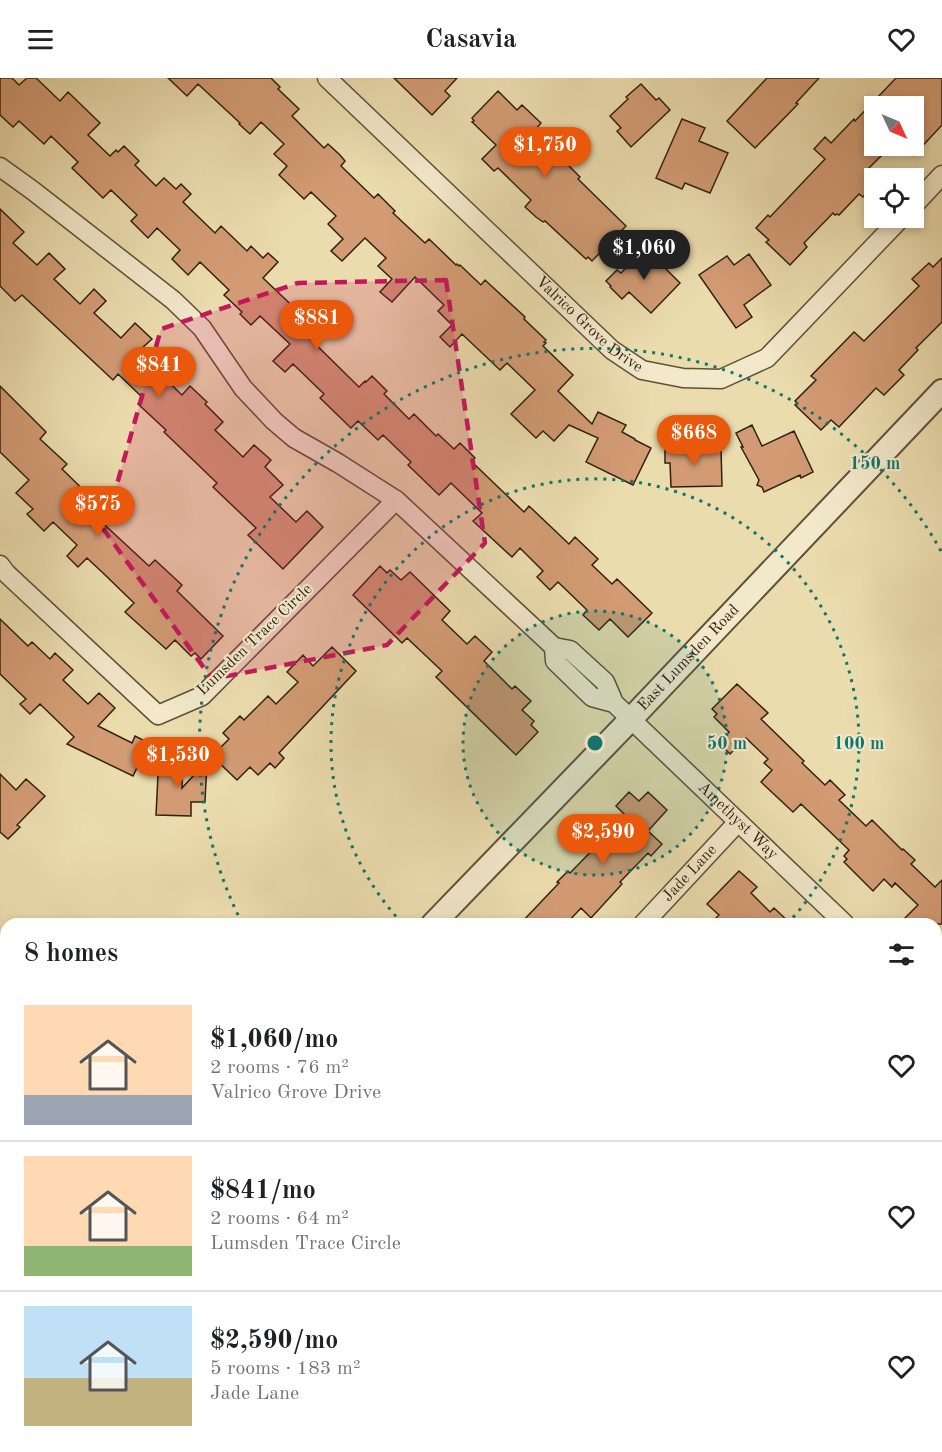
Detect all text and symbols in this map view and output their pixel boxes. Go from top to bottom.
icon: menu [24,23,57,56]
icon: heart [885,23,918,56]
text: Casavia [425,26,517,53]
north arrow [864,96,924,156]
map controls [864,96,924,228]
pin: $1,750 [496,127,594,178]
text: $1,750 [513,136,577,156]
button: locate [864,168,924,228]
pin: $1,060 [595,230,693,281]
text: $1,060 [612,239,676,259]
street label: Valrico Grove Drive [532,273,645,376]
pin: $881 [281,300,353,351]
text: $881 [294,309,340,329]
pin: $841 [123,347,195,398]
text: $841 [136,356,182,376]
pin: $668 [658,415,730,466]
text: $668 [671,424,717,444]
text: 150 m [850,455,900,473]
pin: $575 [62,486,134,537]
text: $575 [75,495,121,515]
street label: Lumsden Trace Circle [195,581,315,699]
street label: East Lumsden Road [635,602,743,714]
centre of rings [585,733,605,753]
text: 50 m [707,735,747,753]
text: 100 m [834,735,884,753]
pin: $1,530 [129,737,227,788]
text: $1,530 [146,746,210,766]
street label: Amethyst Way [694,779,781,863]
pin: $2,590 [554,814,652,865]
text: $2,590 [571,823,635,843]
street label: Jade Lane [660,842,720,905]
icon: filters [885,938,918,971]
text: 8 homes [24,941,118,967]
text: $1,060/mo [210,1027,338,1053]
icon: home [72,1029,144,1101]
icon: heart [885,1049,918,1082]
text: 2 rooms · 76 m² [210,1058,349,1078]
text: Valrico Grove Drive [210,1083,381,1103]
text: $841/mo [210,1178,316,1204]
icon: home [72,1180,144,1252]
icon: heart [885,1200,918,1233]
text: 2 rooms · 64 m² [210,1209,349,1229]
text: Lumsden Trace Circle [210,1234,401,1254]
text: $2,590/mo [210,1328,338,1354]
icon: home [72,1330,144,1402]
icon: heart [885,1350,918,1383]
text: 5 rooms · 183 m² [210,1359,360,1379]
text: Jade Lane [210,1384,299,1404]

